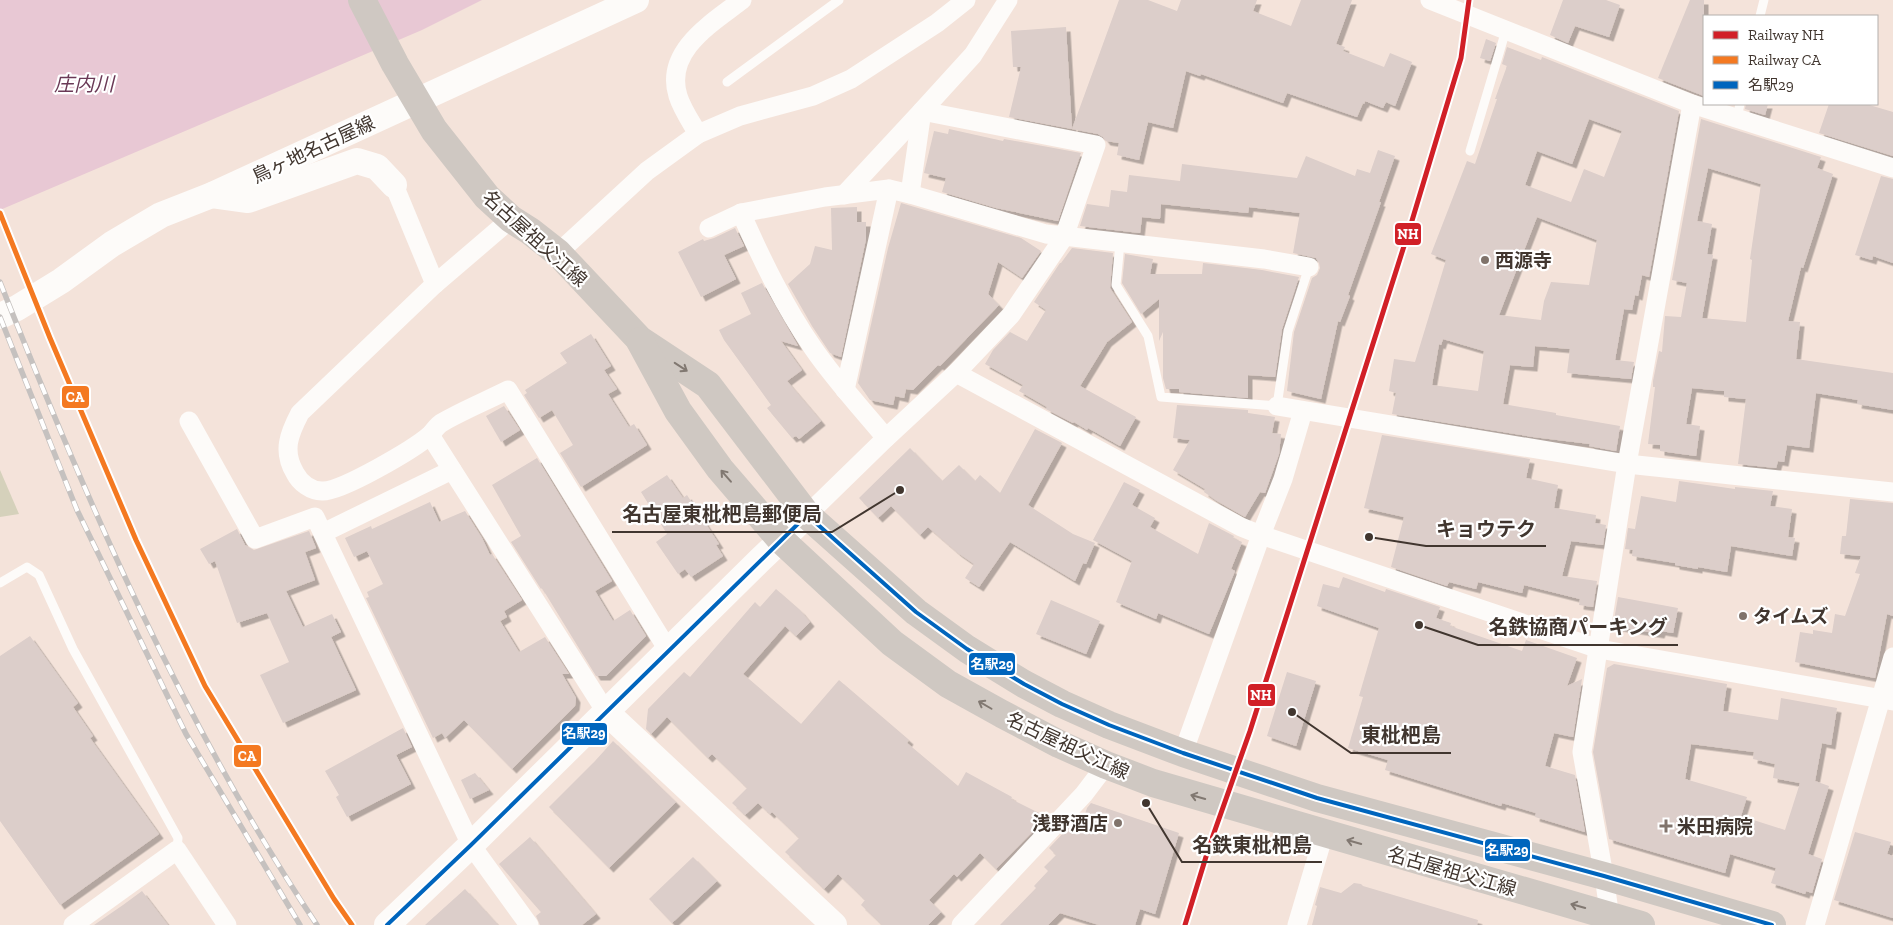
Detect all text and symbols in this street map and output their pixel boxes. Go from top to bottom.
legend [1703,15,1878,105]
text: Railway NH [1748,26,1824,44]
text: Railway CA [1748,51,1821,69]
water label: 庄内川 [54,72,116,96]
text: 名駅29 [1748,76,1794,94]
street label: 鳥ヶ地名古屋線 [248,111,378,188]
street label: 名古屋祖父江線 [478,185,592,291]
line badge: NH [1394,222,1422,246]
text: NH [1397,226,1419,243]
place label: 西源寺 [1495,249,1552,272]
marker: 西源寺 [1479,254,1491,266]
one-way arrow [673,362,687,372]
line badge: CA [61,385,90,409]
text: CA [66,389,85,406]
one-way arrow [721,469,732,482]
callout: 名古屋東枇杷島郵便局 [612,497,832,532]
text: 名古屋東枇杷島郵便局 [622,502,822,526]
callout: キョウテク [1426,511,1546,546]
text: キョウテク [1436,517,1536,541]
place label: タイムズ [1753,605,1829,628]
callout: 名鉄協商パーキング [1478,610,1678,645]
marker: タイムズ [1737,610,1749,622]
text: 名鉄協商パーキング [1488,615,1668,639]
line badge: 名駅29 [968,652,1016,676]
text: 名駅29 [970,656,1014,673]
line badge: NH [1247,683,1276,707]
text: NH [1250,687,1272,704]
one-way arrow [978,700,993,710]
street label: 名古屋祖父江線 [1003,707,1133,784]
callout: 東枇杷島 [1351,718,1451,753]
line badge: 名駅29 [561,722,608,746]
text: 東枇杷島 [1361,723,1441,747]
text: 名駅29 [562,725,606,742]
line badge: CA [233,744,262,768]
text: CA [238,748,257,765]
one-way arrow [1191,791,1207,801]
place label: 浅野酒店 [1032,812,1108,835]
place label: 米田病院 [1677,815,1753,838]
marker: 浅野酒店 [1112,817,1124,829]
marker: 米田病院 [1659,819,1673,833]
callout: 名鉄東枇杷島 [1182,827,1322,862]
text: 名鉄東枇杷島 [1192,833,1312,857]
one-way arrow [1347,837,1363,847]
line badge: 名駅29 [1484,838,1531,862]
street label: 名古屋祖父江線 [1385,842,1519,901]
text: 名駅29 [1485,842,1529,859]
one-way arrow [1570,901,1586,911]

